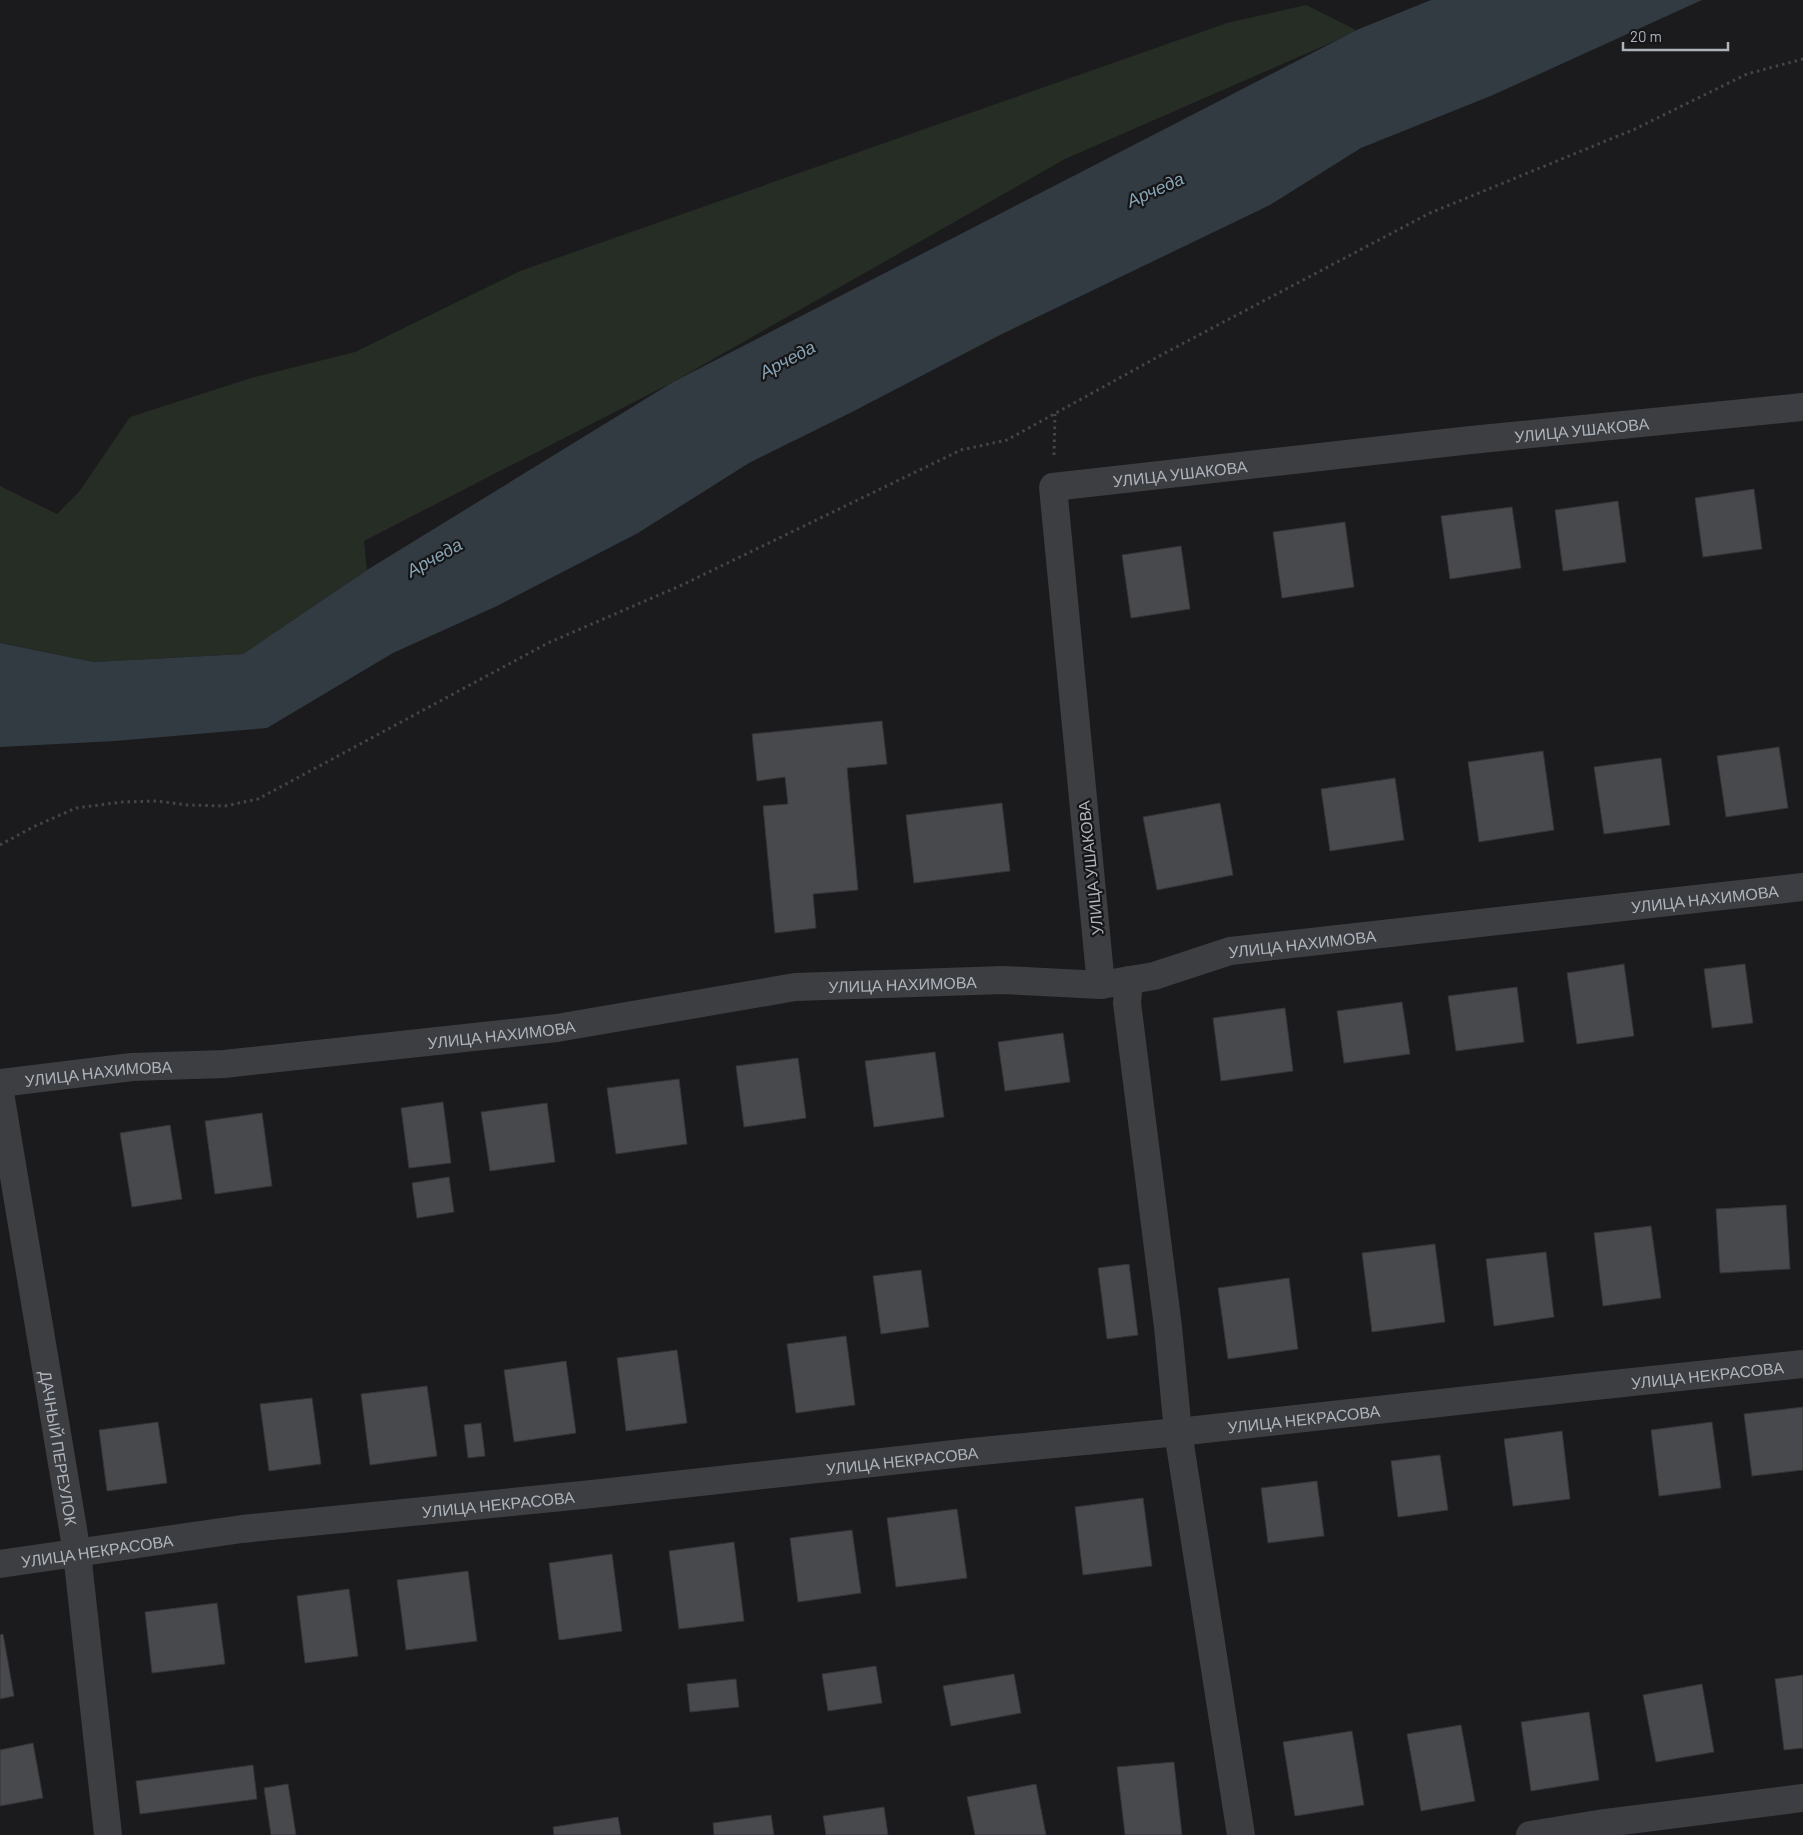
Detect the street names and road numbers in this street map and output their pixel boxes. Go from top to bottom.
street label: УЛИЦА УШАКОВА [1513,413,1650,445]
street label: УЛИЦА УШАКОВА [1112,456,1248,490]
street label: УЛИЦА УШАКОВА [1073,799,1107,936]
street label: УЛИЦА НАХИМОВА [1630,880,1780,916]
street label: УЛИЦА НАХИМОВА [1227,925,1377,961]
street label: УЛИЦА НАХИМОВА [828,971,977,995]
street label: УЛИЦА НАХИМОВА [427,1015,577,1051]
street label: УЛИЦА НАХИМОВА [23,1056,173,1089]
street label: УЛИЦА НЕКРАСОВА [1630,1357,1785,1392]
street label: ДАЧНЫЙ ПЕРЕУЛОК [37,1369,82,1528]
street label: УЛИЦА НЕКРАСОВА [1226,1400,1381,1436]
street label: УЛИЦА НЕКРАСОВА [825,1442,979,1478]
street label: УЛИЦА НЕКРАСОВА [421,1486,576,1520]
street label: УЛИЦА НЕКРАСОВА [20,1530,175,1570]

